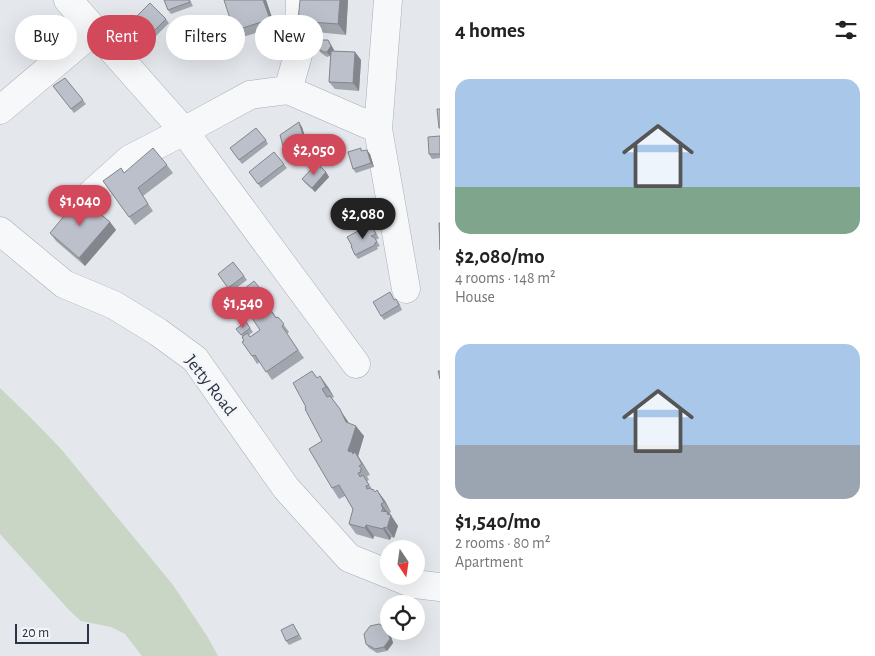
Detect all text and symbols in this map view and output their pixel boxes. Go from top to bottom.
chip: Buy [15,15,77,60]
chip: Rent [87,15,156,60]
chip: Filters [166,15,245,60]
chip: New [255,15,323,60]
icon: filters [832,16,860,44]
text: 4 homes [455,20,525,41]
icon: home [613,111,703,201]
pin: $2,050 [273,134,355,176]
text: $2,050 [293,142,335,158]
pin: $1,040 [39,184,121,227]
text: $1,040 [59,193,101,209]
pin: $2,080 [322,198,404,240]
text: $2,080 [342,206,384,222]
text: $2,080/mo [455,246,545,267]
text: 4 rooms · 148 m² [455,270,556,286]
pin: $1,540 [202,286,284,329]
text: House [455,289,495,305]
text: $1,540 [223,295,263,311]
street label: Jetty Road [181,352,239,419]
icon: home [613,376,703,466]
text: $1,540/mo [455,511,541,532]
text: 2 rooms · 80 m² [455,535,550,551]
north arrow [380,540,425,585]
map controls [380,540,425,640]
text: Apartment [455,554,523,570]
button: locate [380,595,425,640]
scale bar [15,621,89,644]
text: 20 m [22,626,49,640]

